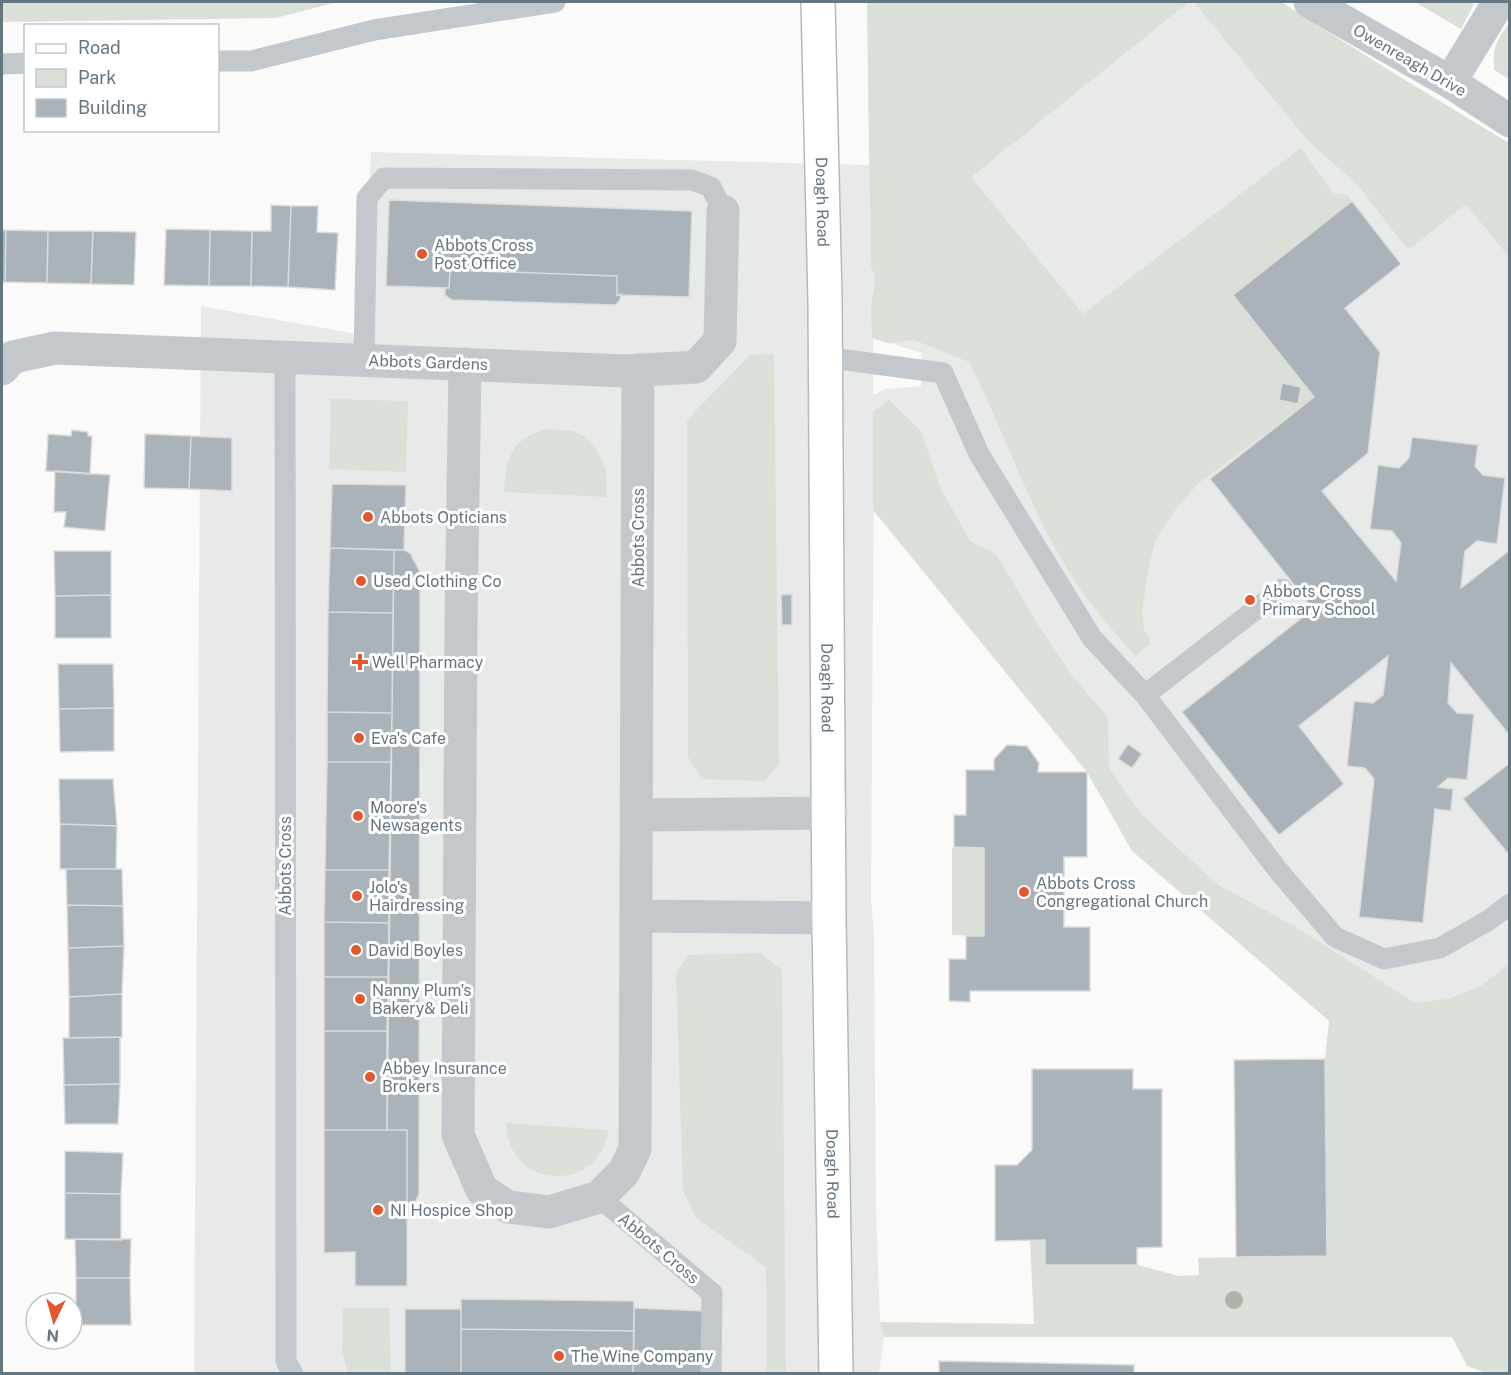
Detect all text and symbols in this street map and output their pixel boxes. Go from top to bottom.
street label: Owenreagh Drive [1350,20,1470,101]
legend [24,24,219,132]
text: Road [78,37,121,58]
text: Park [78,67,116,88]
text: Building [78,97,147,118]
street label: Doagh Road [812,157,833,247]
place label: Abbots Cross Post Office [434,236,534,273]
marker: Abbots Cross Post Office [415,247,429,261]
street label: Abbots Gardens [368,351,488,374]
street label: Abbots Cross [629,488,648,588]
place label: Abbots Opticians [380,508,507,527]
marker: Abbots Opticians [361,510,375,524]
place label: Used Clothing Co [373,572,502,591]
marker: Used Clothing Co [354,574,368,588]
place label: Abbots Cross Primary School [1262,582,1376,619]
marker: Abbots Cross Primary School [1243,593,1257,607]
street label: Doagh Road [817,643,837,733]
place label: Well Pharmacy [372,653,484,672]
marker: Well Pharmacy [353,655,367,669]
place label: Eva's Cafe [371,729,446,748]
marker: Eva's Cafe [352,731,366,745]
place label: Moore's Newsagents [370,798,462,835]
marker: Moore's Newsagents [351,809,365,823]
street label: Abbots Cross [276,816,295,916]
place label: Abbots Cross Congregational Church [1036,874,1208,911]
place label: Jolo's Hairdressing [369,878,464,915]
marker: Abbots Cross Congregational Church [1017,885,1031,899]
marker: Jolo's Hairdressing [350,889,364,903]
place label: David Boyles [368,941,463,960]
marker: David Boyles [349,943,363,957]
place label: Nanny Plum's Bakery& Deli [372,981,471,1018]
marker: Nanny Plum's Bakery& Deli [353,992,367,1006]
place label: Abbey Insurance Brokers [382,1059,507,1096]
marker: Abbey Insurance Brokers [363,1070,377,1084]
street label: Doagh Road [822,1129,843,1219]
place label: NI Hospice Shop [390,1201,513,1220]
marker: NI Hospice Shop [371,1203,385,1217]
street label: Abbots Cross [614,1209,703,1288]
north arrow [24,1291,84,1351]
text: N [46,1325,60,1345]
place label: The Wine Company [571,1347,714,1366]
marker: The Wine Company [552,1349,566,1363]

